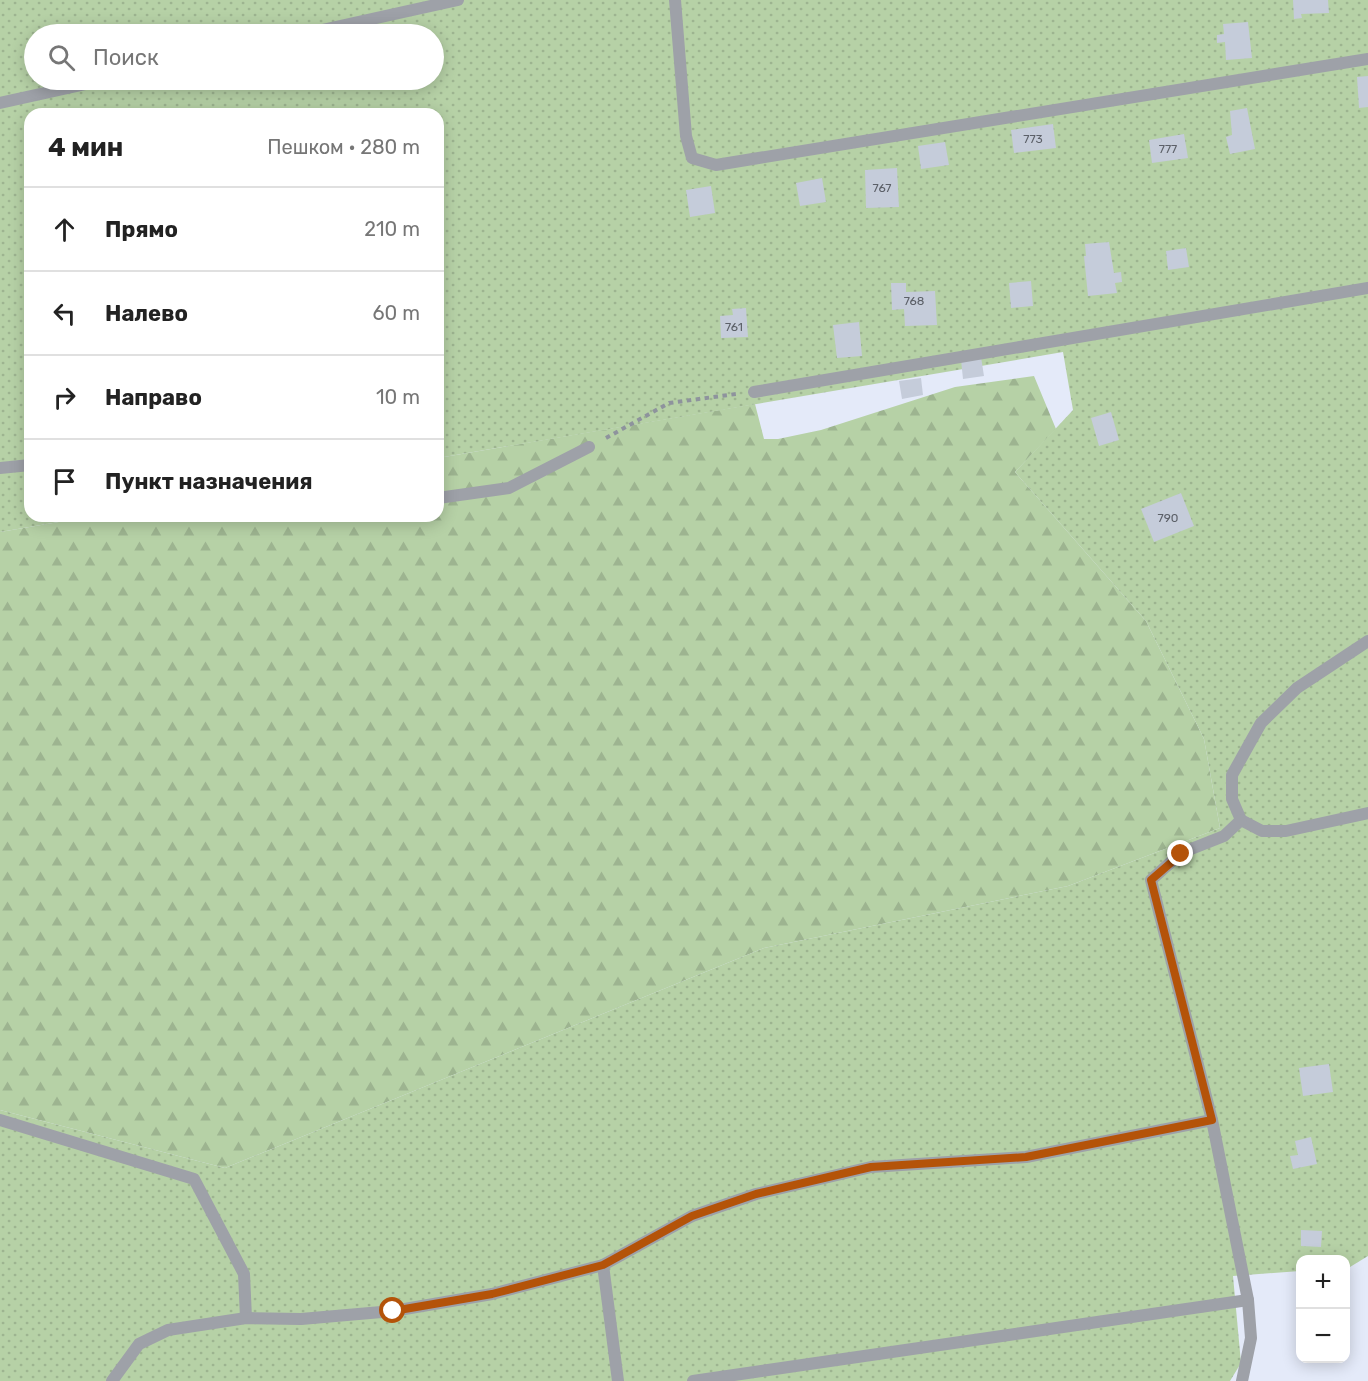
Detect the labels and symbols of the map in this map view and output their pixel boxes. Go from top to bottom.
house number: 773 [1023,132,1043,146]
house number: 777 [1159,142,1177,156]
house number: 767 [873,181,891,195]
house number: 768 [904,294,924,308]
house number: 761 [725,320,743,334]
house number: 790 [1158,511,1178,525]
route end [1167,840,1193,866]
route start [379,1297,405,1323]

